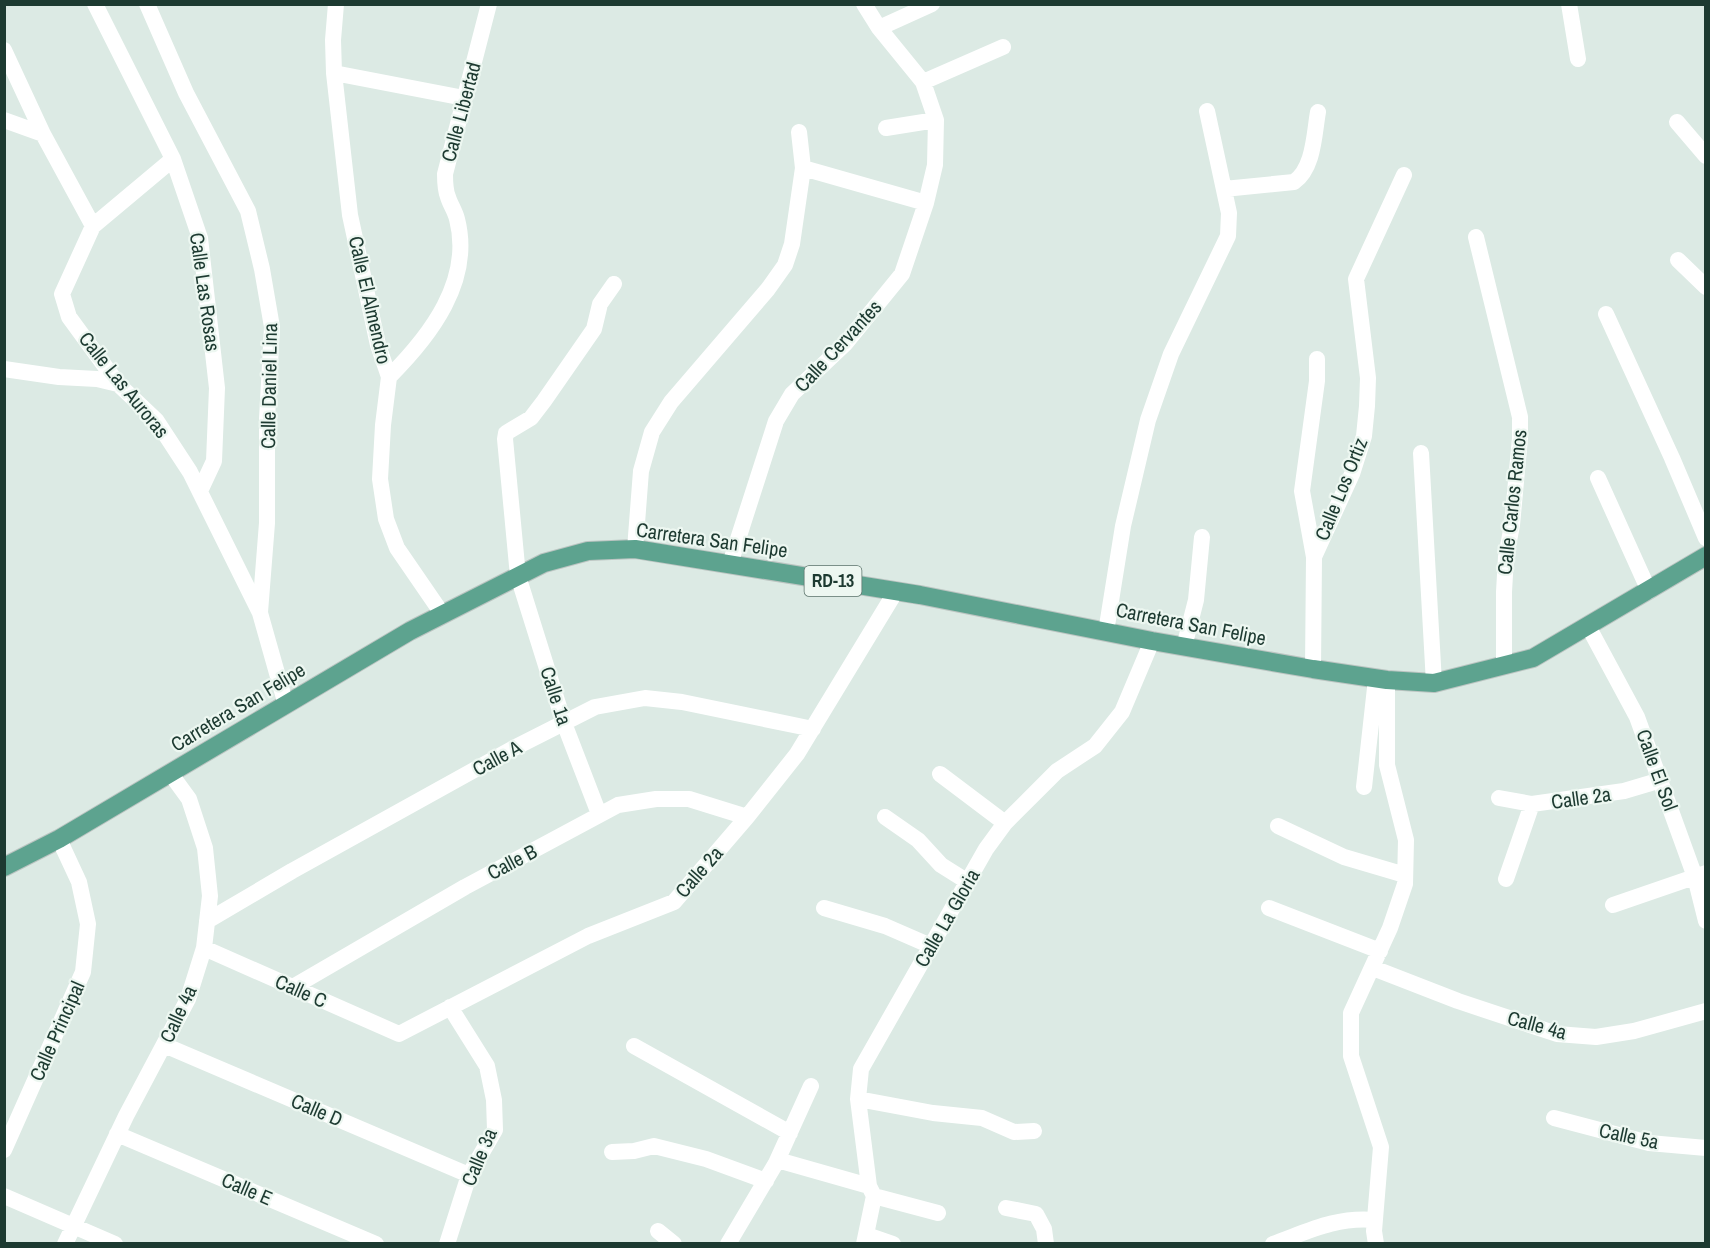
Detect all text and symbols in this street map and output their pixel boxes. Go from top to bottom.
street label: Calle Libertad [434,59,487,165]
street label: Calle Las Rosas [184,231,227,353]
street label: Calle El Almendro [343,233,398,366]
street label: Calle Cervantes [788,294,887,398]
street label: Calle Daniel Lina [254,323,283,449]
street label: Calle Las Auroras [73,326,176,443]
street label: Calle Carlos Ramos [1490,428,1533,576]
street label: Calle Los Ortiz [1308,433,1373,544]
street label: Carretera San Felipe [635,516,789,563]
road number: RD-13 [804,566,862,596]
street label: Carretera San Felipe [1114,596,1268,651]
street label: Carretera San Felipe [165,656,310,757]
street label: Calle 1a [534,663,579,729]
street label: Calle El Sol [1630,725,1685,814]
street label: Calle A [467,733,526,782]
street label: Calle 2a [1549,780,1613,815]
street label: Calle B [482,837,541,886]
street label: Calle 2a [669,840,729,903]
street label: Calle La Gloria [908,864,986,972]
street label: Calle C [271,967,331,1014]
street label: Calle Principal [23,977,91,1085]
street label: Calle 4a [153,981,202,1047]
street label: Calle 4a [1505,1004,1570,1045]
street label: Calle D [287,1087,347,1132]
street label: Calle 5a [1597,1116,1661,1155]
street label: Calle 3a [454,1124,503,1190]
street label: Calle E [218,1166,277,1211]

